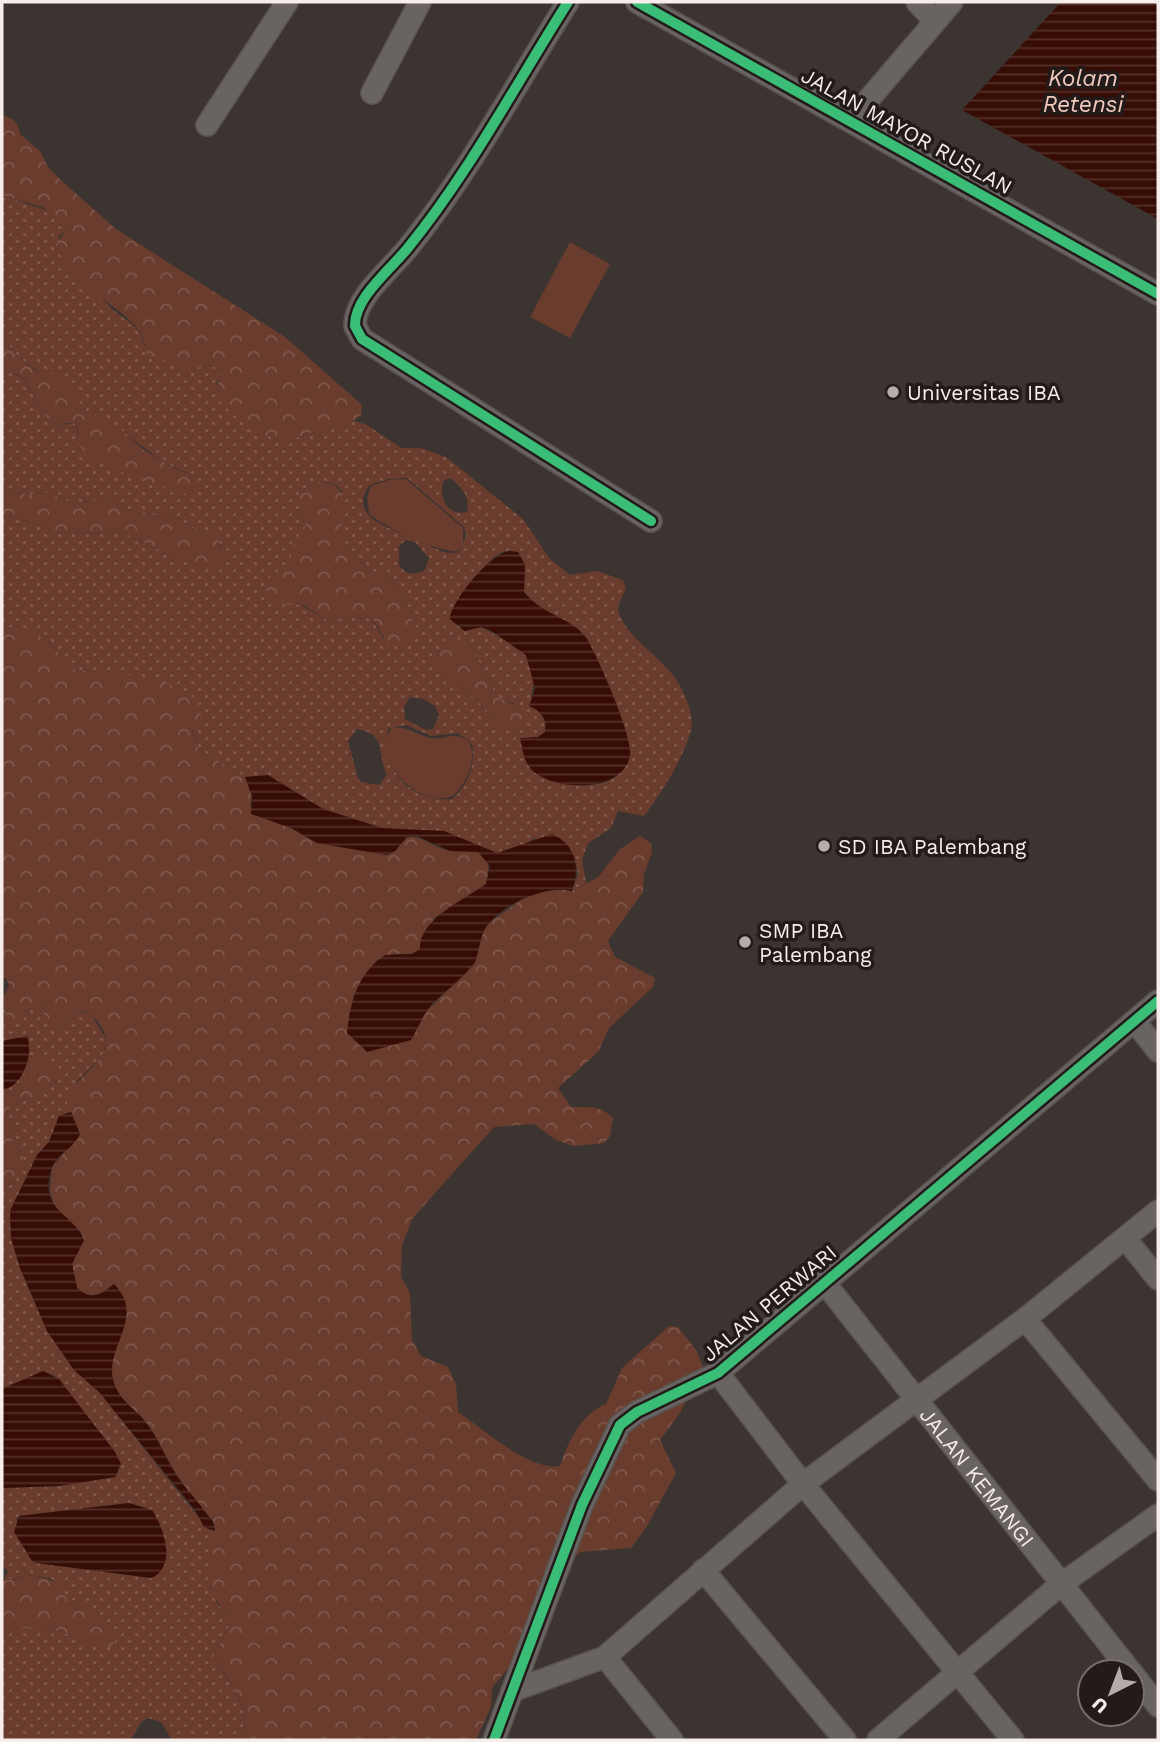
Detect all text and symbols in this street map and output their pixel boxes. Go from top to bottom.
street label: JALAN MAYOR RUSLAN [797,63,1017,199]
water label: Kolam Retensi [1043,65,1124,118]
place label: Universitas IBA [907,380,1061,405]
marker: Universitas IBA [885,384,901,400]
place label: SD IBA Palembang [838,834,1027,859]
marker: SD IBA Palembang [816,838,832,854]
place label: SMP IBA Palembang [759,918,872,967]
marker: SMP IBA Palembang [737,934,753,950]
street label: JALAN PERWARI [697,1240,841,1366]
street label: JALAN KEMANGI [915,1402,1040,1551]
north arrow [1076,1658,1146,1728]
text: U [1087,1692,1113,1718]

